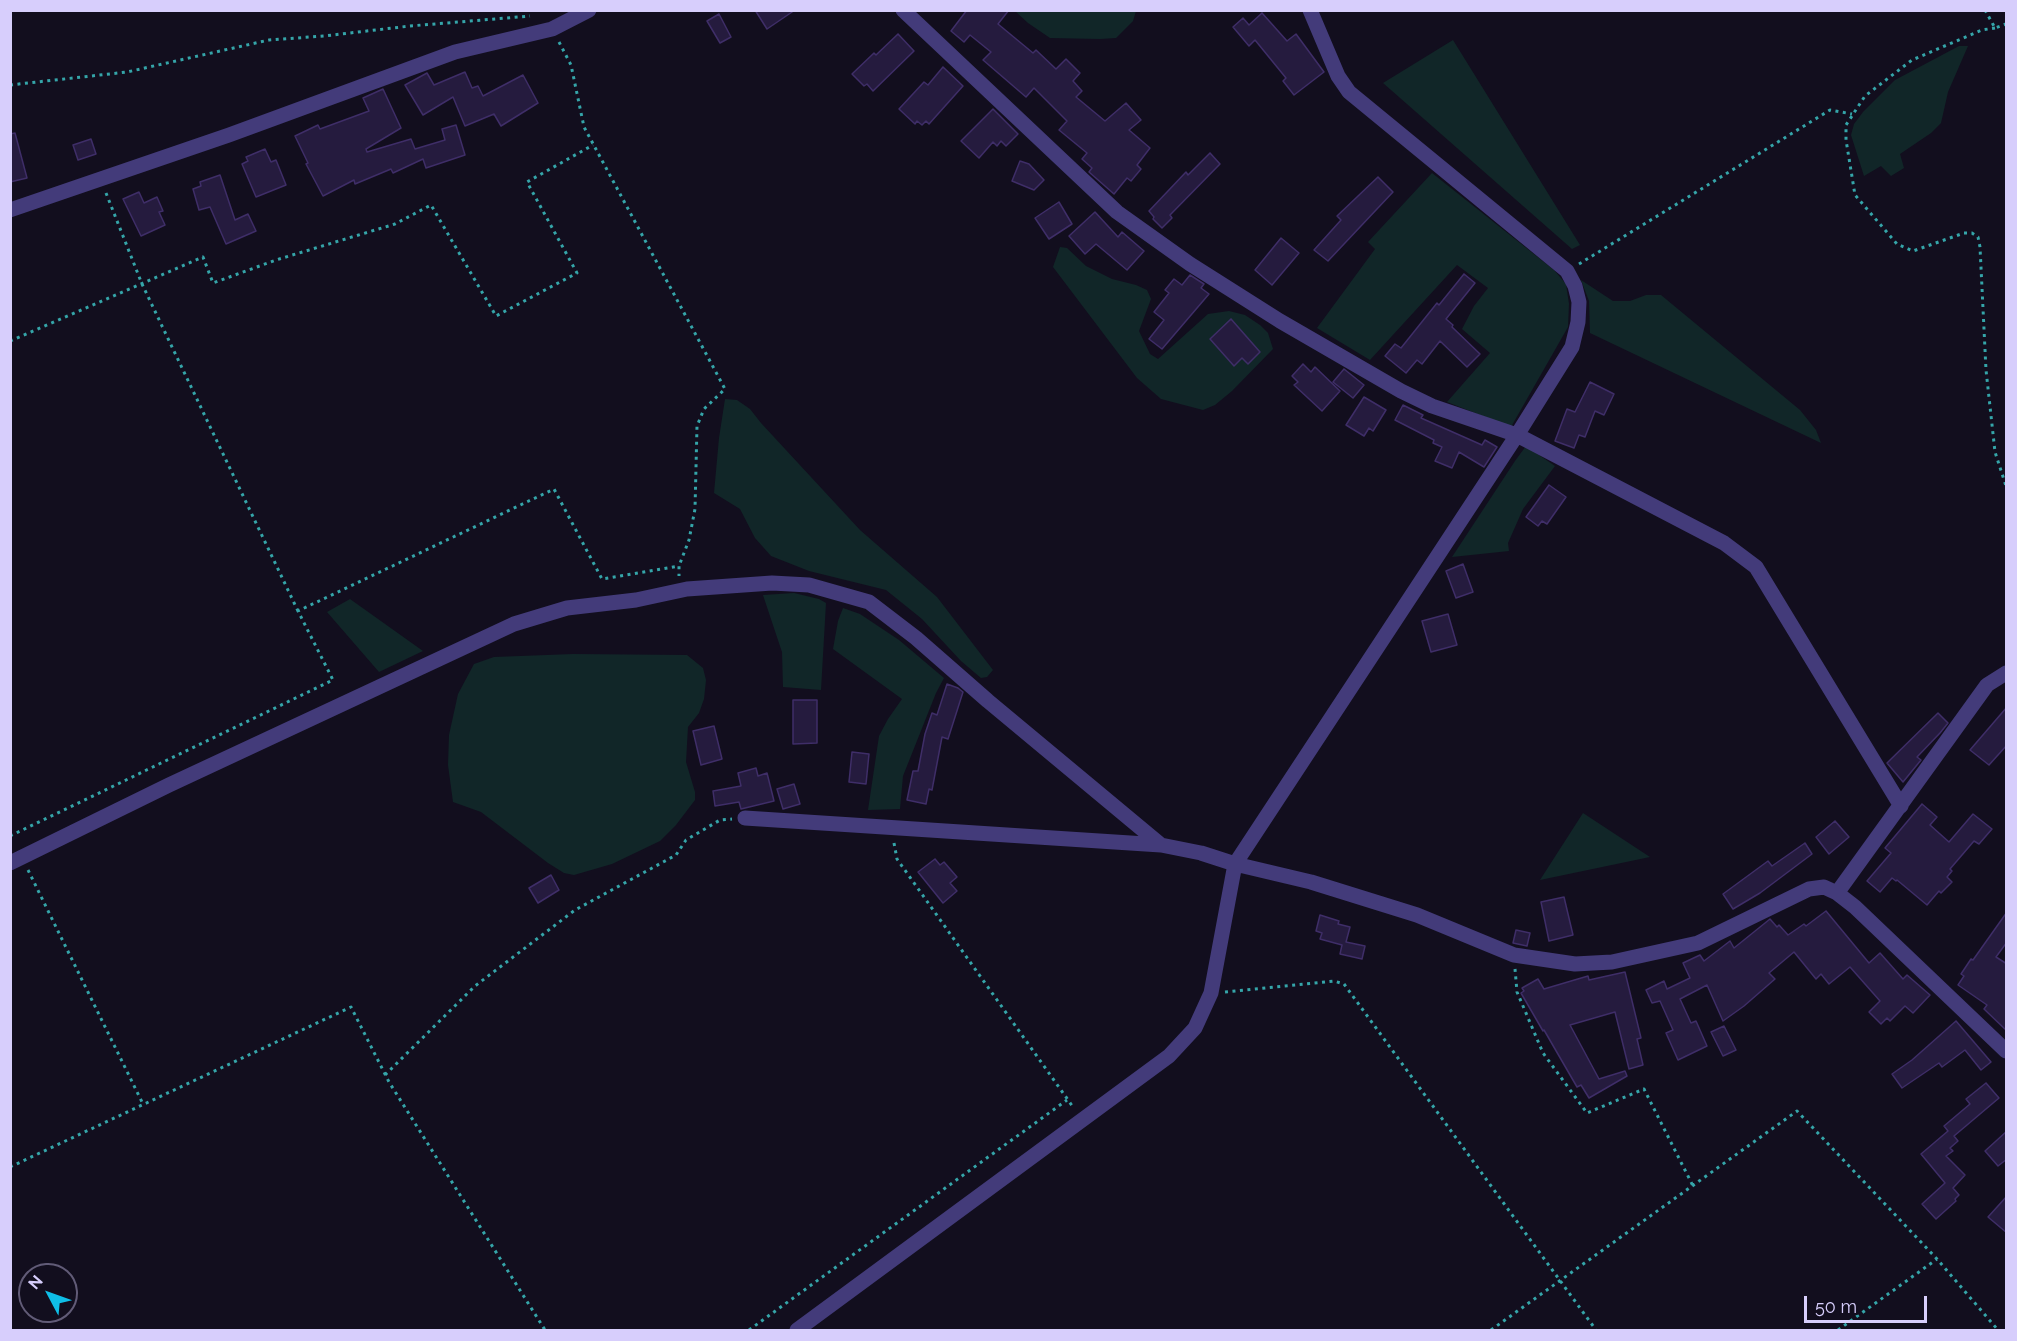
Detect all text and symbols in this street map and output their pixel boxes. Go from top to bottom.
north arrow [18,1263,78,1323]
text: N [24,1271,47,1293]
scale bar [1807,1284,1930,1322]
text: 50 m [1815,1296,1857,1317]

